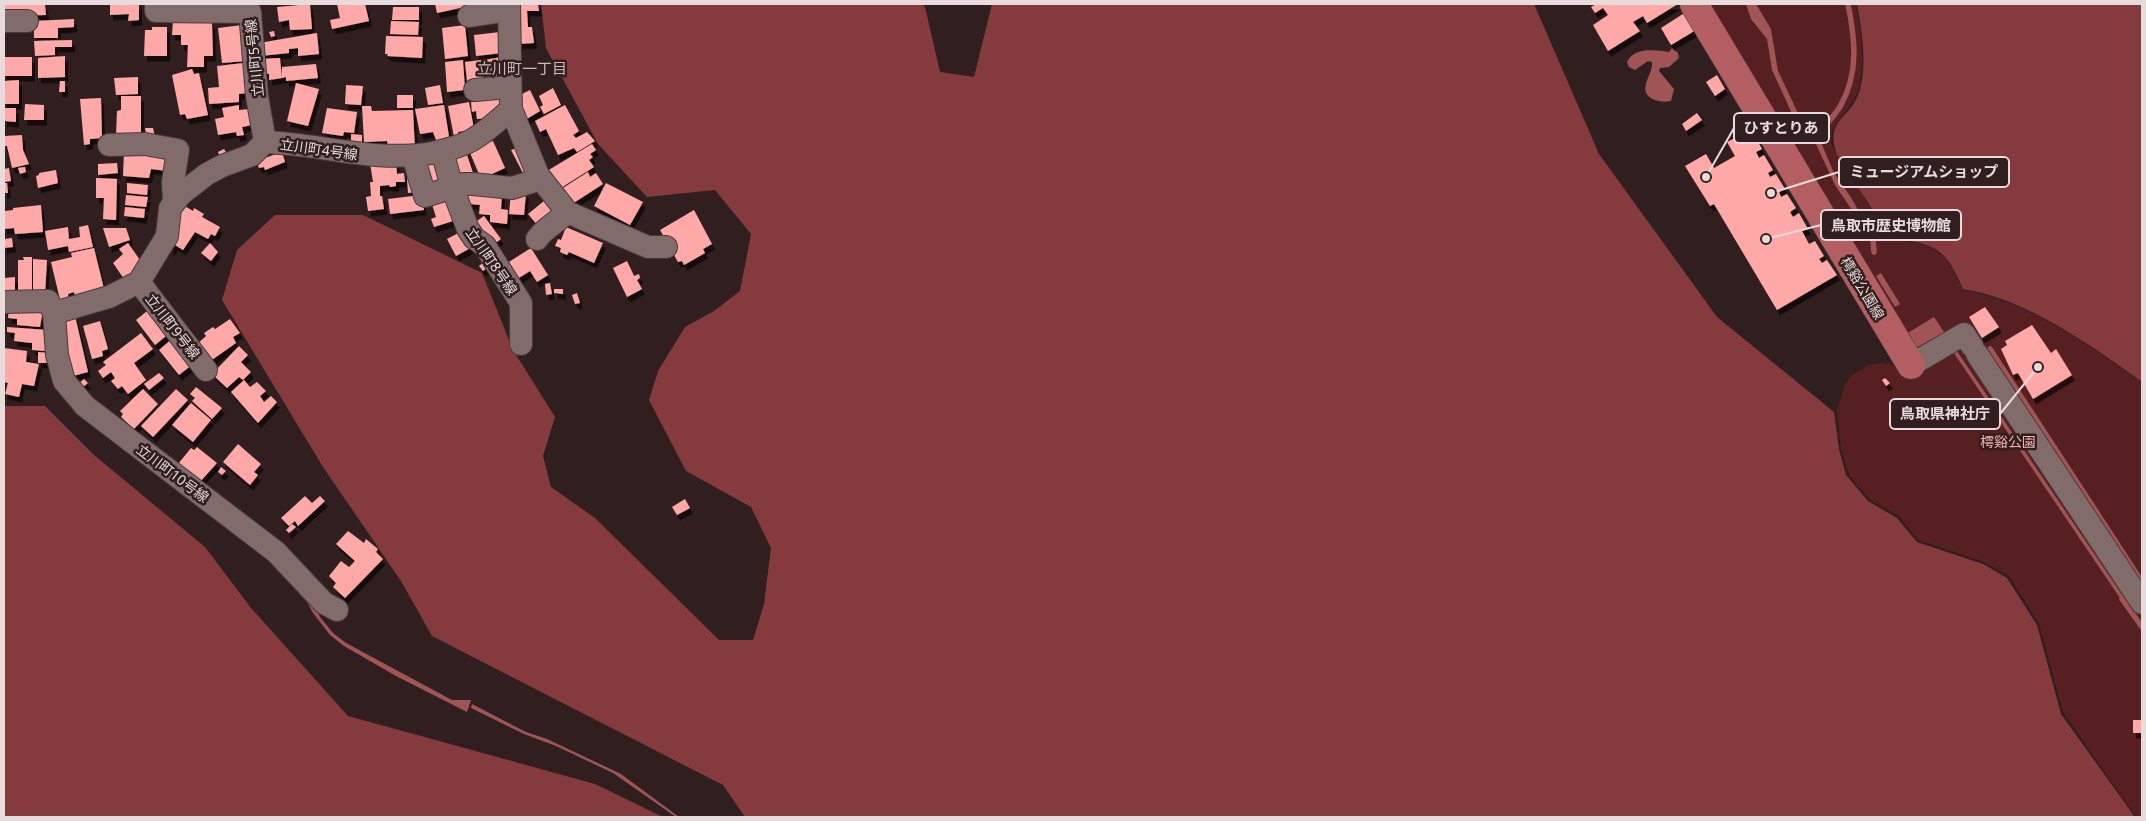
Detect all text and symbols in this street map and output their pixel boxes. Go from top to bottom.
street label: 立川町5号線 [240,18,268,98]
district label: 立川町一丁目 [477,58,567,78]
callout: ひすとりあ [1734,113,1829,143]
text: ひすとりあ [1743,117,1819,137]
street label: 立川町4号線 [279,134,359,164]
callout: ミュージアムショップ [1839,157,2009,187]
text: ミュージアムショップ [1850,161,1998,181]
callout: 鳥取市歴史博物館 [1821,210,1961,240]
text: 鳥取市歴史博物館 [1831,215,1951,235]
street label: 立川町8号線 [462,224,522,298]
street label: 樗谿公園線 [1837,253,1889,323]
street label: 立川町9号線 [141,289,205,363]
callout: 鳥取県神社庁 [1890,399,2000,429]
text: 鳥取県神社庁 [1900,403,1990,423]
park label: 樗谿公園 [1980,432,2036,451]
street label: 立川町10号線 [133,440,213,506]

